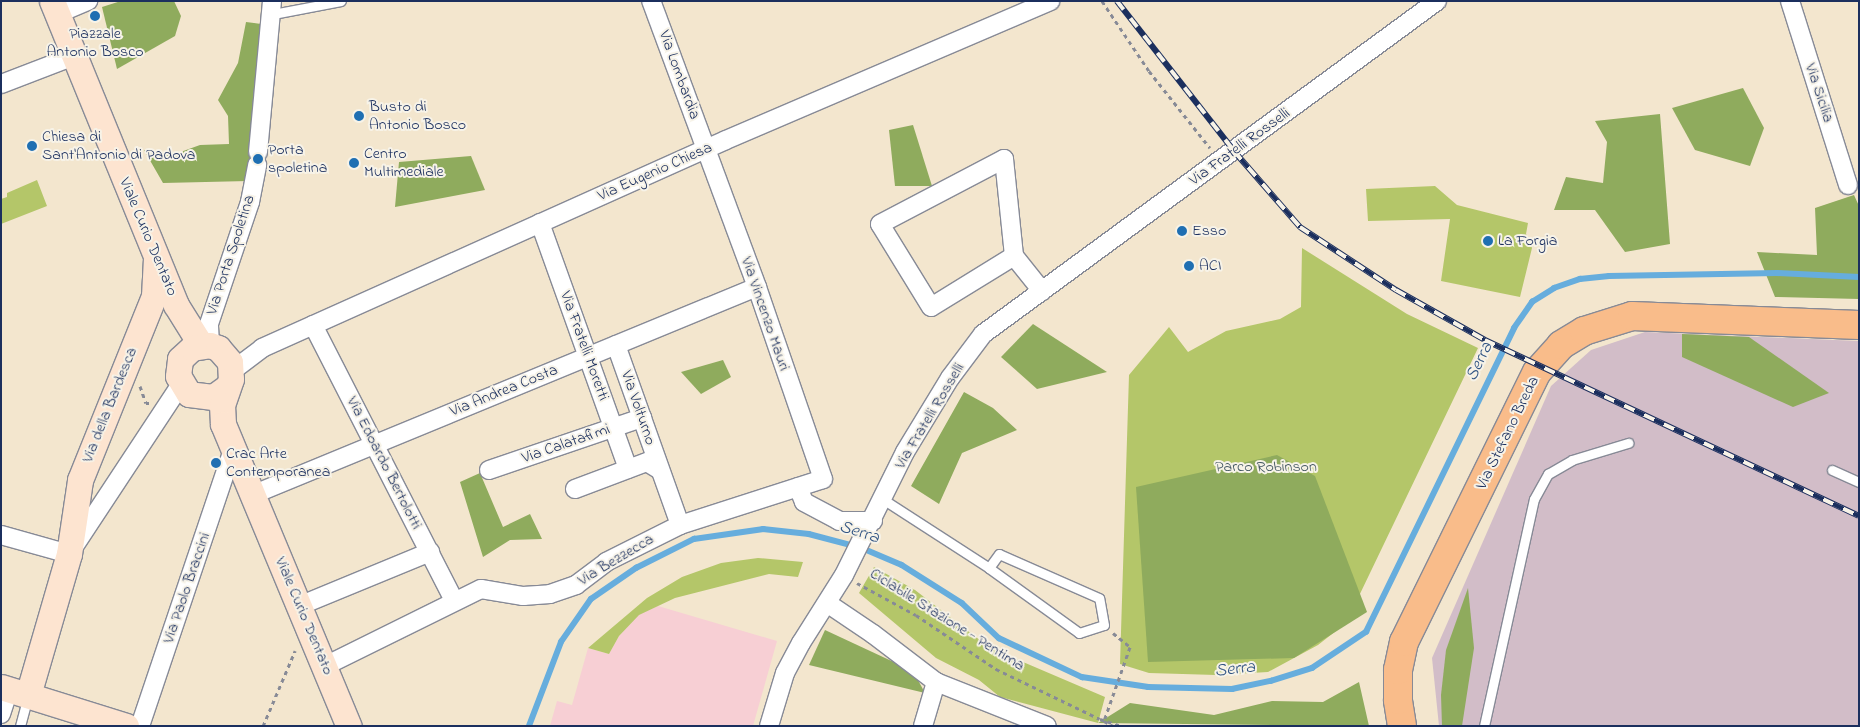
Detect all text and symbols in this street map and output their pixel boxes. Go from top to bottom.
marker: Piazzale Antonio Bosco [89,10,101,22]
place label: Piazzale Antonio Bosco [46,24,144,62]
street label: Via Lombardia [654,28,704,122]
street label: Via Sicilia [1800,61,1838,125]
place label: Busto di Antonio Bosco [369,97,466,135]
street label: Via Fratelli Rosselli [1186,104,1294,190]
marker: Busto di Antonio Bosco [353,110,365,122]
place label: Chiesa di Sant'Antonio di Padova [42,127,195,165]
street label: Via Eugenio Chiesa [595,138,715,206]
marker: Chiesa di Sant'Antonio di Padova [26,140,38,152]
place label: Porta spoletina [268,140,327,178]
place label: Centro Multimediale [364,144,444,182]
marker: Porta spoletina [252,153,264,165]
marker: Centro Multimediale [348,157,360,169]
street label: Viale Curio Dentato [114,175,182,299]
street label: Via Porta Spoletina [203,193,259,317]
place label: Esso [1192,221,1226,241]
marker: Esso [1176,225,1188,237]
place label: La Forgia [1498,231,1557,251]
marker: La Forgia [1482,235,1494,247]
street label: Via Vincenzo Mauri [736,254,794,374]
place label: ACI [1199,256,1221,276]
marker: ACI [1183,260,1195,272]
street label: Via Fratelli Moretti [555,289,613,403]
water label: Serra [1461,339,1499,385]
street label: Via della Bardesca [78,345,142,465]
street label: Via Fratelli Rosselli [891,360,969,472]
street label: Via Andrea Costa [447,361,561,421]
street label: Via Volturno [616,368,660,448]
street label: Via Stefano Breda [1472,373,1544,493]
street label: Via Edoardo Bertolotti [342,393,426,533]
street label: Via Calatafimi [519,420,613,468]
place label: Crac Arte Contemporanea [226,444,330,482]
marker: Crac Arte Contemporanea [210,457,222,469]
park label: Parco Robinson [1215,457,1317,477]
water label: Serra [836,516,882,550]
street label: Via Paolo Braccini [159,530,215,646]
street label: Via Bezzecca [575,530,657,590]
street label: Viale Curio Dentato [270,554,338,678]
street label: Ciclabile Stazione - Pentima [866,564,1028,676]
water label: Serra [1214,657,1256,683]

